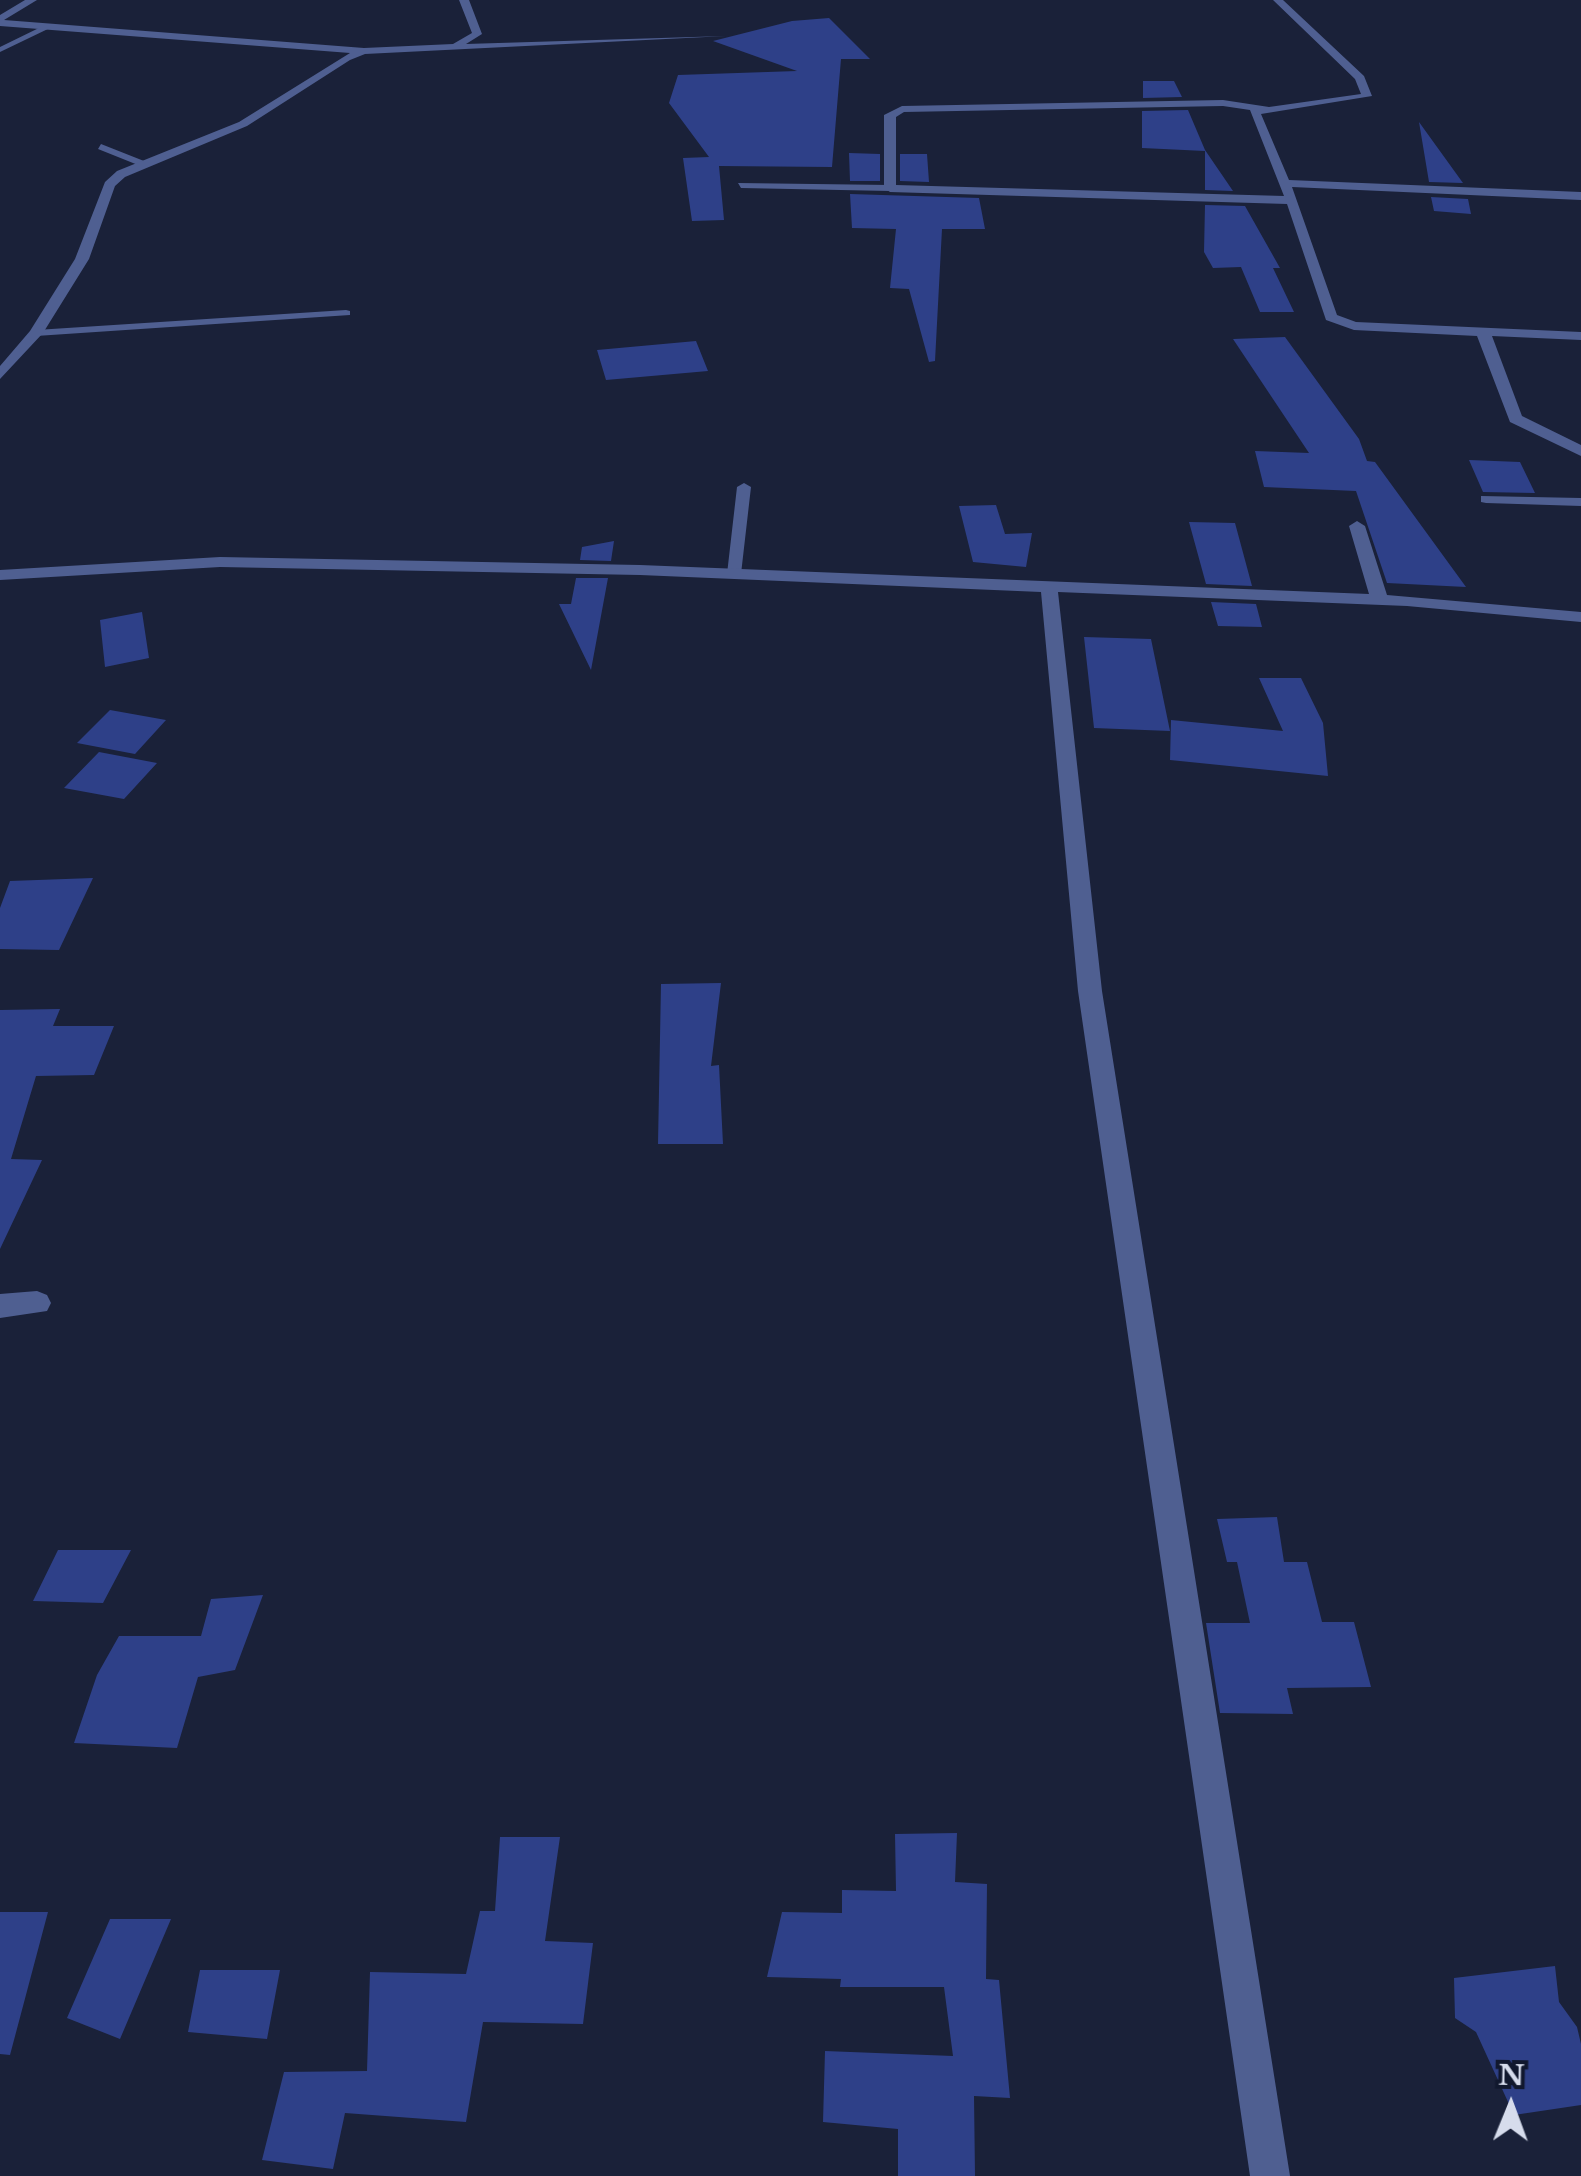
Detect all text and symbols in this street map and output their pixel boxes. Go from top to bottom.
north arrow [1461,2056,1561,2156]
text: N [1498,2058,1525,2093]

